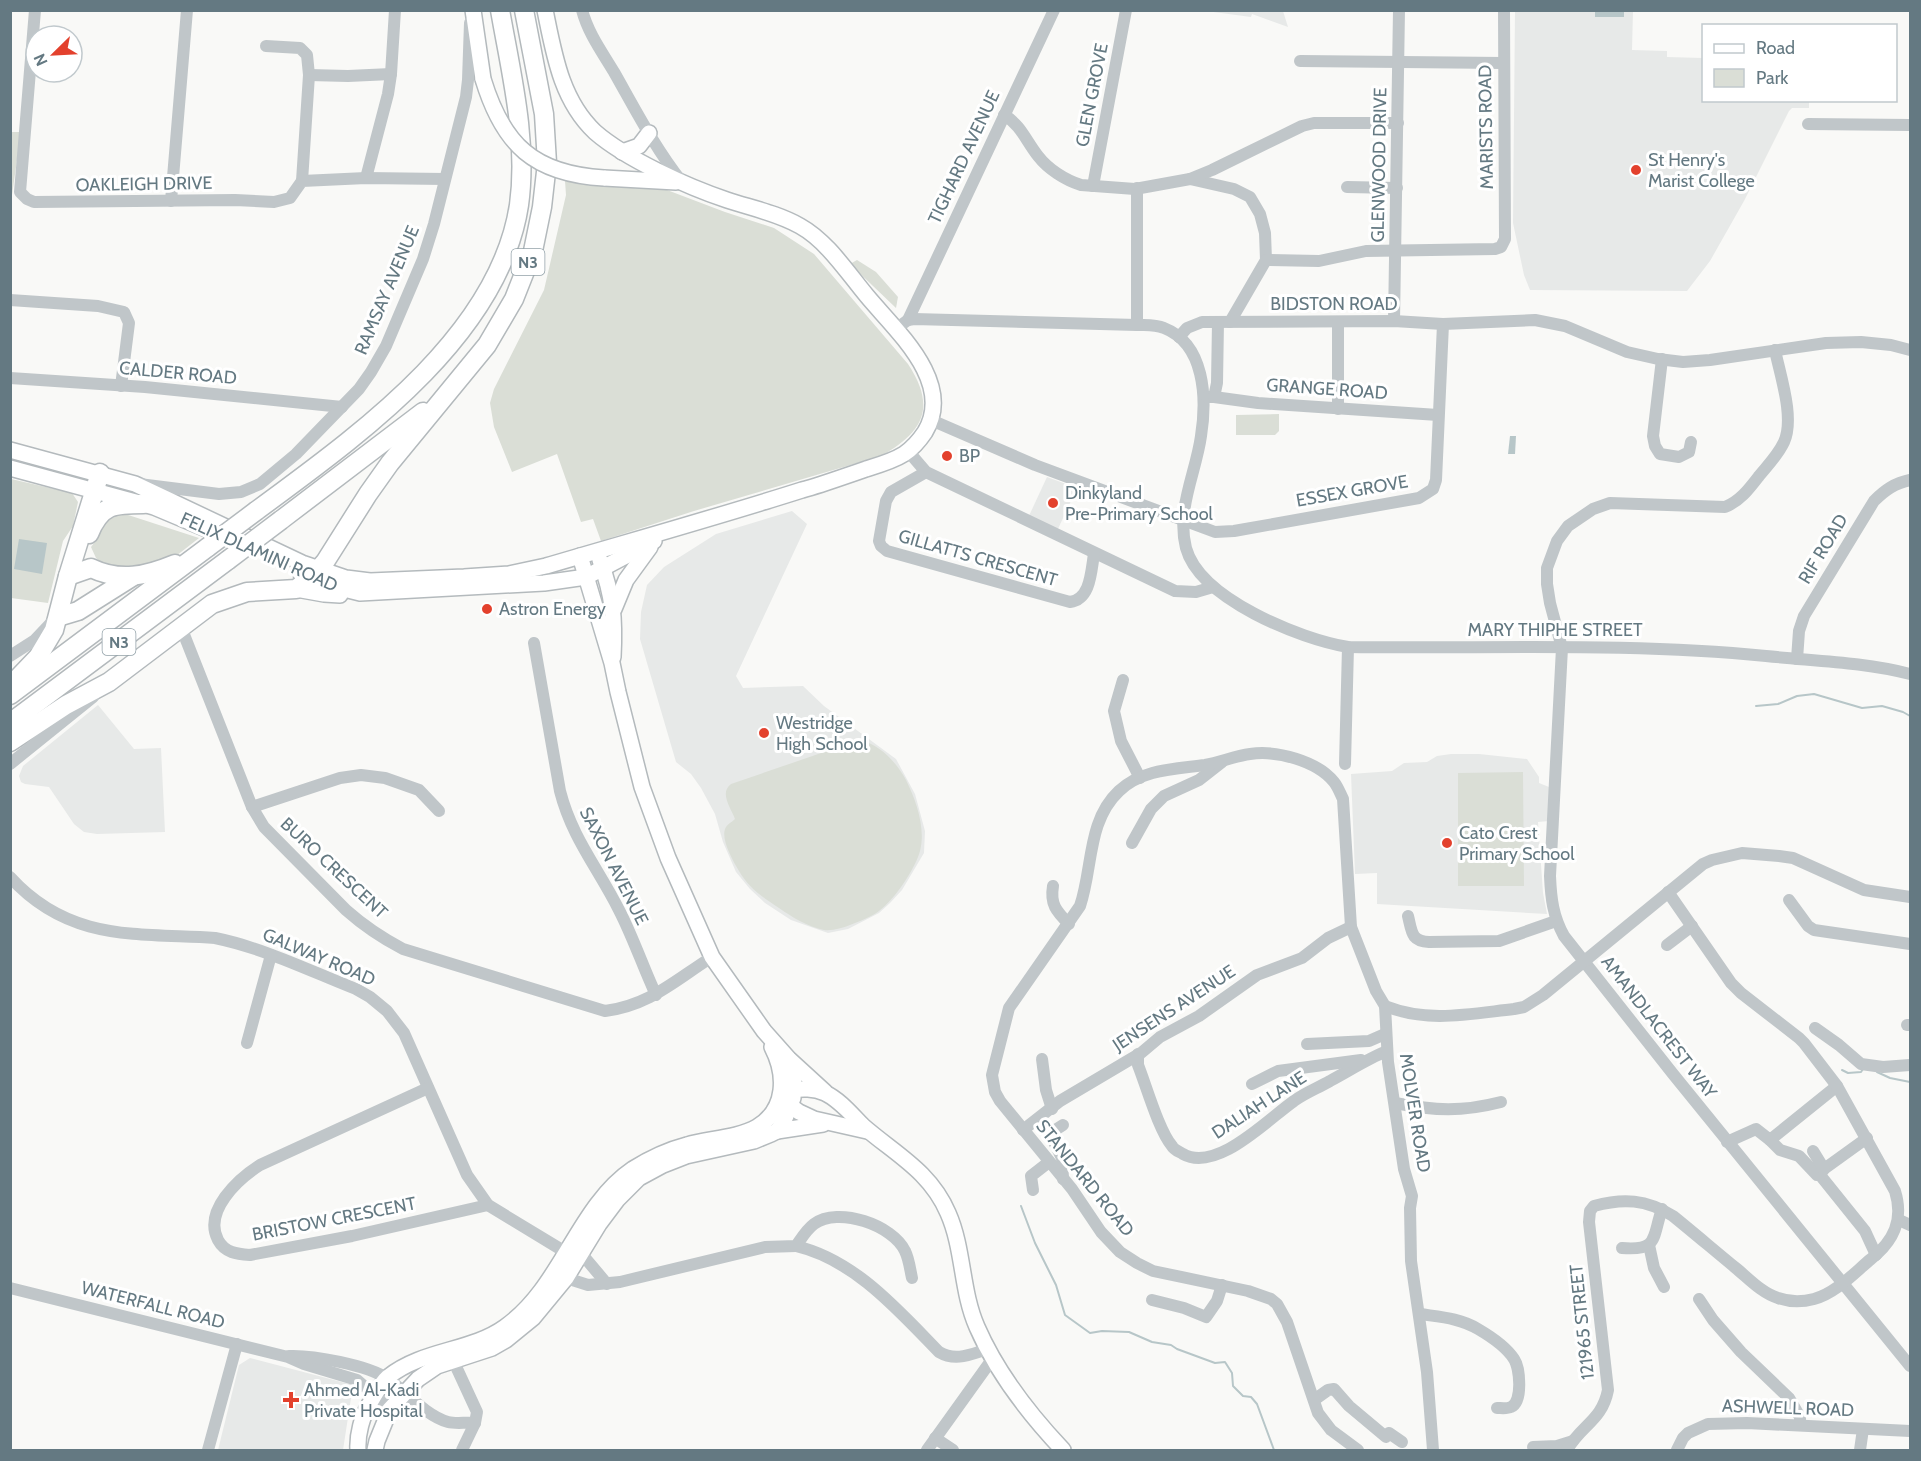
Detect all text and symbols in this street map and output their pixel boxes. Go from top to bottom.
north arrow [24,24,84,84]
legend [1702,24,1897,102]
text: Road [1756,37,1795,59]
street label: GLEN GROVE [1071,41,1113,149]
text: N [30,51,52,69]
street label: MARISTS ROAD [1474,65,1498,189]
text: Park [1756,67,1789,89]
street label: TIGHARD AVENUE [923,87,1005,227]
street label: GLENWOOD DRIVE [1367,87,1391,243]
place label: St Henry's Marist College [1648,149,1755,192]
marker: St Henry's Marist College [1629,163,1643,177]
street label: OAKLEIGH DRIVE [75,172,213,196]
street label: RAMSAY AVENUE [350,222,424,358]
road number: N3 [512,249,544,275]
street label: BIDSTON ROAD [1270,293,1398,315]
street label: CALDER ROAD [118,357,238,389]
street label: GRANGE ROAD [1266,374,1388,404]
place label: BP [959,445,980,467]
marker: BP [940,449,954,463]
street label: ESSEX GROVE [1294,470,1410,512]
place label: Dinkyland Pre-Primary School [1065,482,1214,525]
marker: Dinkyland Pre-Primary School [1046,496,1060,510]
street label: FELIX DLAMINI ROAD [177,507,341,597]
street label: RIF ROAD [1794,510,1852,588]
street label: GILLATTS CRESCENT [896,525,1060,591]
place label: Astron Energy [499,598,606,620]
marker: Astron Energy [480,602,494,616]
street label: MARY THIPHE STREET [1467,619,1643,641]
road number: N3 [102,629,136,655]
place label: Westridge High School [776,712,868,755]
marker: Westridge High School [757,726,771,740]
street label: SAXON AVENUE [575,803,653,929]
street label: BURO CRESCENT [276,813,392,923]
place label: Cato Crest Primary School [1459,822,1575,865]
marker: Cato Crest Primary School [1440,836,1454,850]
street label: GALWAY ROAD [259,923,379,991]
street label: AMANDLACREST WAY [1596,951,1722,1103]
street label: JENSENS AVENUE [1108,960,1239,1056]
street label: MOLVER ROAD [1395,1052,1435,1174]
street label: DALIAH LANE [1208,1066,1310,1144]
street label: STANDARD ROAD [1031,1115,1139,1241]
street label: BRISTOW CRESCENT [250,1192,418,1246]
street label: 121965 STREET [1565,1263,1599,1381]
street label: WATERFALL ROAD [79,1277,227,1333]
place label: Ahmed Al-Kadi Private Hospital [304,1379,423,1422]
marker: Ahmed Al-Kadi Private Hospital [282,1391,300,1409]
street label: ASHWELL ROAD [1722,1395,1854,1421]

